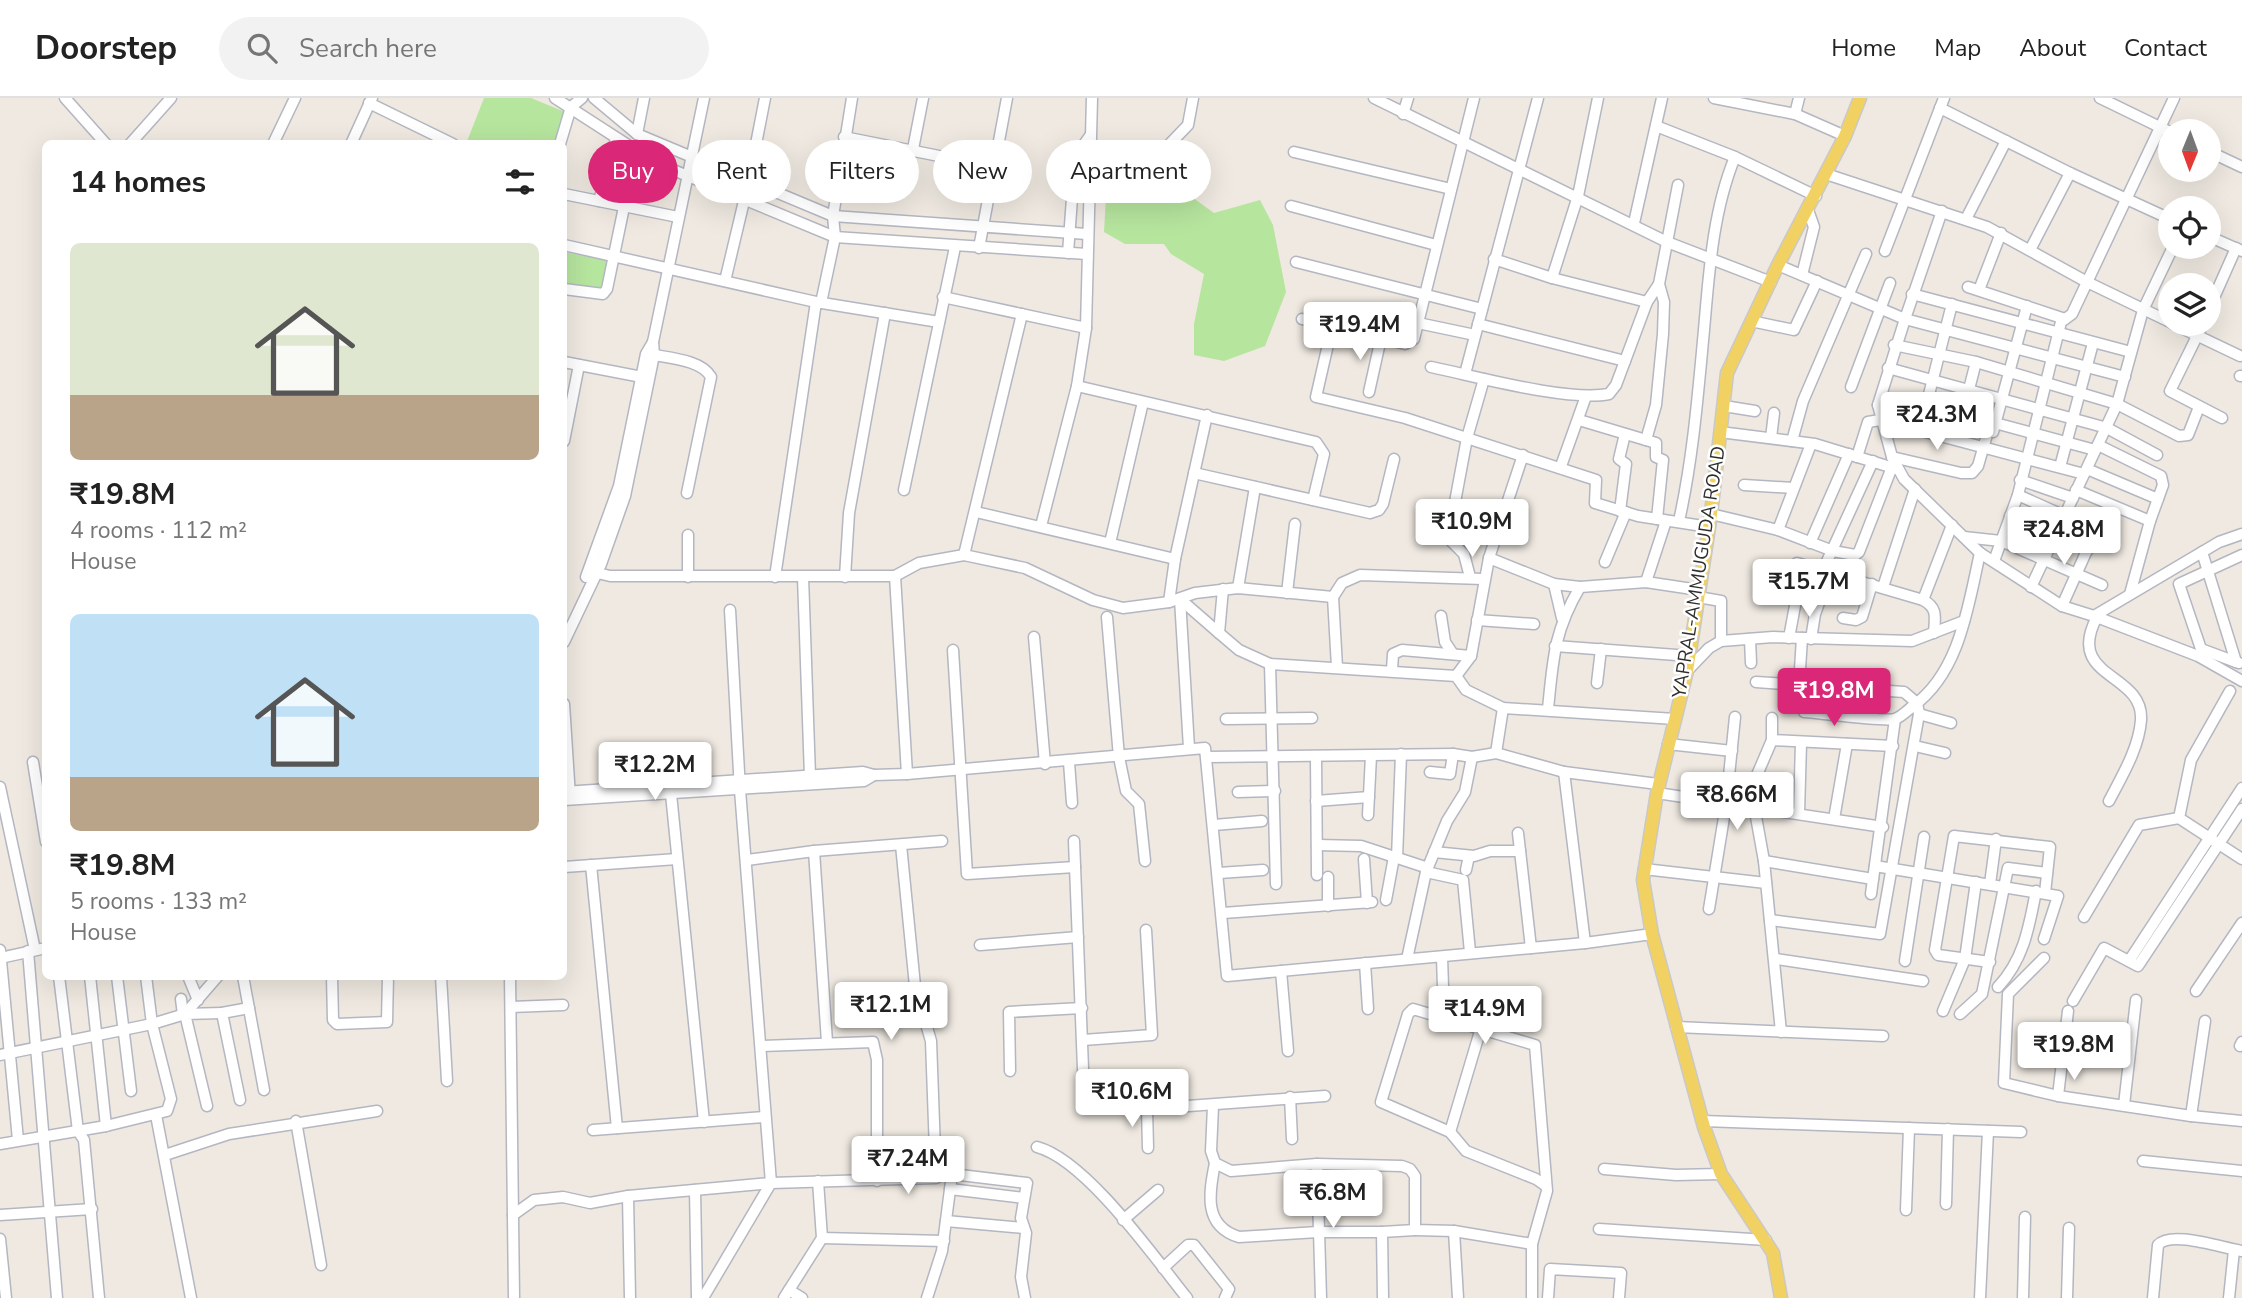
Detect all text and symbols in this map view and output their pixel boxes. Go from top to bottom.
search box [219,17,709,80]
text: Doorstep [35,26,177,71]
icon: search [243,29,281,67]
text: Search here [299,31,437,66]
text: Home [1831,32,1896,64]
text: Map [1934,32,1981,64]
text: About [2019,32,2086,64]
text: Contact [2124,32,2207,64]
north arrow [2158,119,2221,182]
map controls [2158,119,2221,336]
chip: Buy [588,140,678,203]
chip: Rent [692,140,791,203]
chip: Filters [805,140,919,203]
chip: New [933,140,1032,203]
chip: Apartment [1046,140,1211,203]
text: 14 homes [70,162,206,203]
icon: filters [501,163,539,201]
button: locate [2158,196,2221,259]
button: layers [2158,273,2221,336]
icon: home [242,288,368,414]
pin: ₹19.4M [1303,302,1417,362]
text: ₹19.4M [1320,309,1400,340]
pin: ₹24.3M [1880,392,1994,452]
text: ₹24.3M [1897,399,1977,430]
street label: YAPRAL-AMMUGUDA ROAD [1666,444,1732,701]
text: ₹19.8M [70,474,175,515]
pin: ₹10.9M [1415,500,1529,559]
text: ₹10.9M [1432,506,1512,537]
pin: ₹24.8M [2007,508,2121,567]
text: ₹24.8M [2024,514,2104,545]
text: 4 rooms · 112 m² [70,515,247,546]
text: House [70,546,137,577]
pin: ₹15.7M [1752,560,1866,619]
text: ₹15.7M [1769,566,1849,597]
icon: home [242,659,368,785]
pin: ₹19.8M [1777,668,1891,728]
text: ₹19.8M [1794,675,1874,706]
pin: ₹12.2M [598,742,712,802]
text: ₹12.2M [615,749,695,780]
pin: ₹8.66M [1680,772,1794,832]
text: ₹8.66M [1697,779,1777,810]
text: ₹19.8M [70,845,175,886]
text: 5 rooms · 133 m² [70,886,247,917]
text: House [70,917,137,948]
pin: ₹12.1M [834,982,948,1042]
pin: ₹14.9M [1428,986,1542,1046]
text: ₹12.1M [851,989,931,1020]
text: ₹14.9M [1445,993,1525,1024]
pin: ₹19.8M [2017,1023,2131,1082]
text: ₹19.8M [2034,1029,2114,1060]
pin: ₹10.6M [1075,1070,1189,1129]
text: ₹10.6M [1092,1076,1172,1107]
pin: ₹7.24M [851,1136,965,1196]
text: ₹7.24M [868,1143,948,1174]
pin: ₹6.8M [1284,1170,1382,1230]
text: ₹6.8M [1299,1177,1367,1208]

